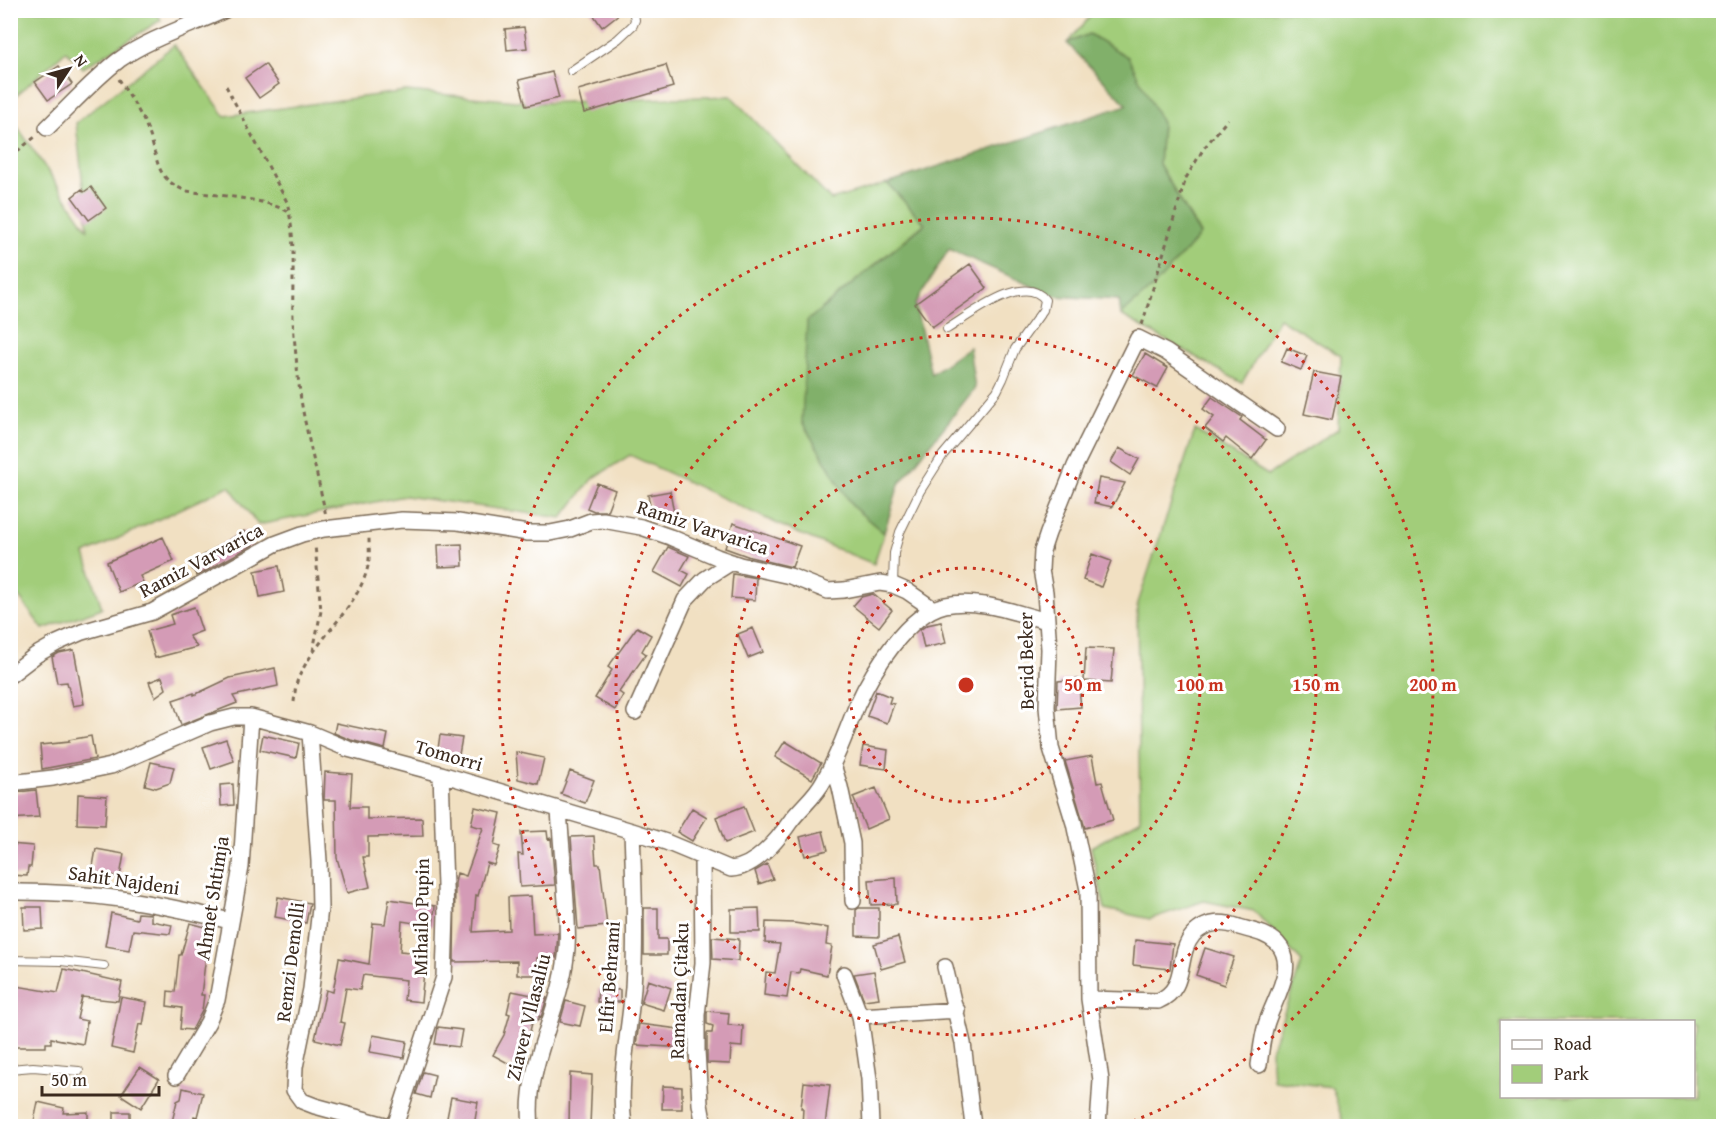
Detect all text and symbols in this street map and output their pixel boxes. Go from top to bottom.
north arrow [39,39,99,99]
text: N [68,49,94,72]
street label: Ramiz Varvarica [634,492,773,562]
street label: Ramiz Varvarica [134,514,268,604]
street label: Berid Beker [1010,612,1041,710]
text: 50 m [1064,671,1103,698]
text: 100 m [1176,671,1224,698]
text: 150 m [1292,671,1340,698]
text: 200 m [1409,671,1457,698]
centre of rings [956,675,976,695]
street label: Tomorri [412,731,487,778]
street label: Ahmet Shtimja [187,833,236,962]
street label: Sahit Najdeni [66,857,182,902]
street label: Mihailo Pupin [405,858,436,976]
street label: Remzi Demolli [268,900,311,1024]
street label: Elfir Behrami [590,920,627,1034]
street label: Ramadan Çitaku [662,922,695,1060]
street label: Ziaver Vllasaliu [498,950,557,1084]
legend [1500,1020,1695,1098]
text: Road [1554,1030,1592,1057]
scale bar [42,1059,159,1097]
text: Park [1554,1060,1590,1087]
text: 50 m [51,1066,87,1093]

